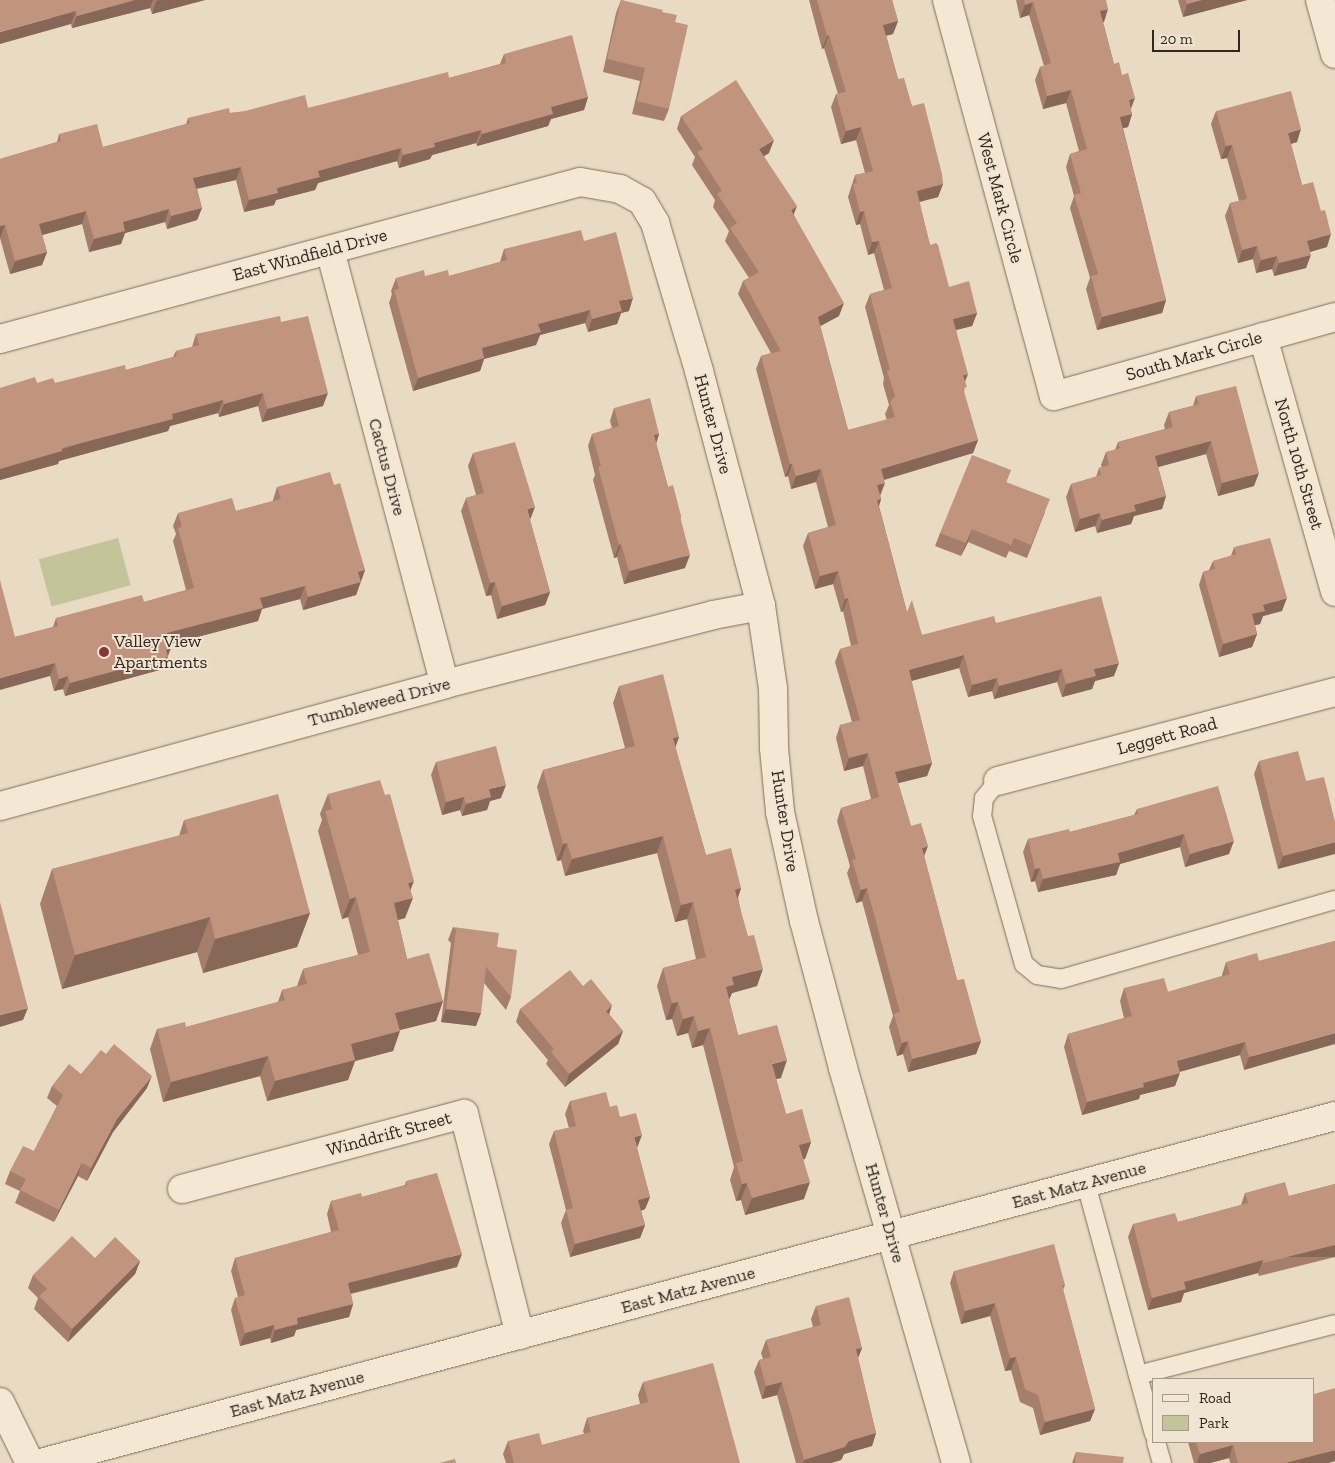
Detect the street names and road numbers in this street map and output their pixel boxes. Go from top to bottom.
street label: West Mark Circle [972,130,1028,266]
street label: East Windfield Drive [230,224,390,286]
street label: South Mark Circle [1123,326,1265,386]
street label: Hunter Drive [689,372,737,476]
street label: North 10th Street [1270,396,1328,532]
street label: Cactus Drive [364,416,410,518]
street label: Tumbleweed Drive [306,673,452,731]
street label: Leggett Road [1115,712,1219,760]
street label: Hunter Drive [766,769,804,873]
street label: Winddrift Street [324,1107,454,1161]
street label: East Matz Avenue [1009,1157,1149,1213]
street label: Hunter Drive [860,1161,910,1265]
street label: East Matz Avenue [618,1262,758,1318]
street label: East Matz Avenue [227,1366,367,1422]

